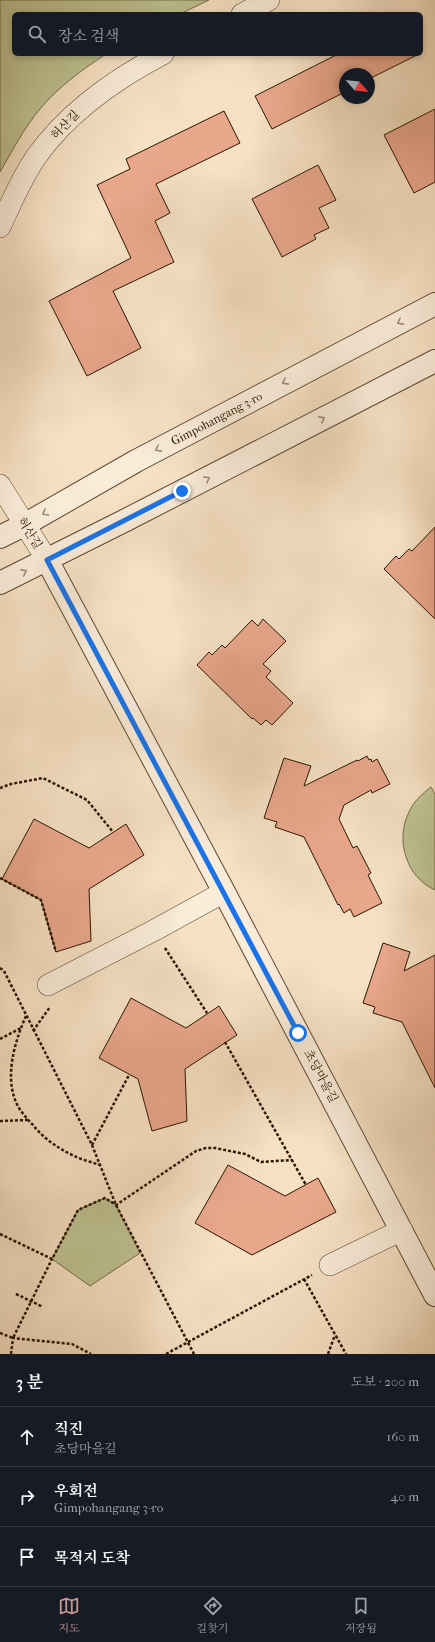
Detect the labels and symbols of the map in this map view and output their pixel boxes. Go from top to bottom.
north arrow [339,68,375,104]
street label: 허산길 [48,108,82,142]
one-way arrow [397,317,405,325]
one-way arrow [282,378,290,385]
street label: Gimpohangang 3-ro [169,389,265,448]
one-way arrow [318,416,325,424]
one-way arrow [155,444,162,452]
one-way arrow [202,476,210,483]
route end [173,482,191,500]
one-way arrow [42,509,49,516]
street label: 허산길 [15,515,45,551]
one-way arrow [19,569,27,577]
route start [289,1024,307,1042]
street label: 초당마을길 [301,1047,341,1105]

